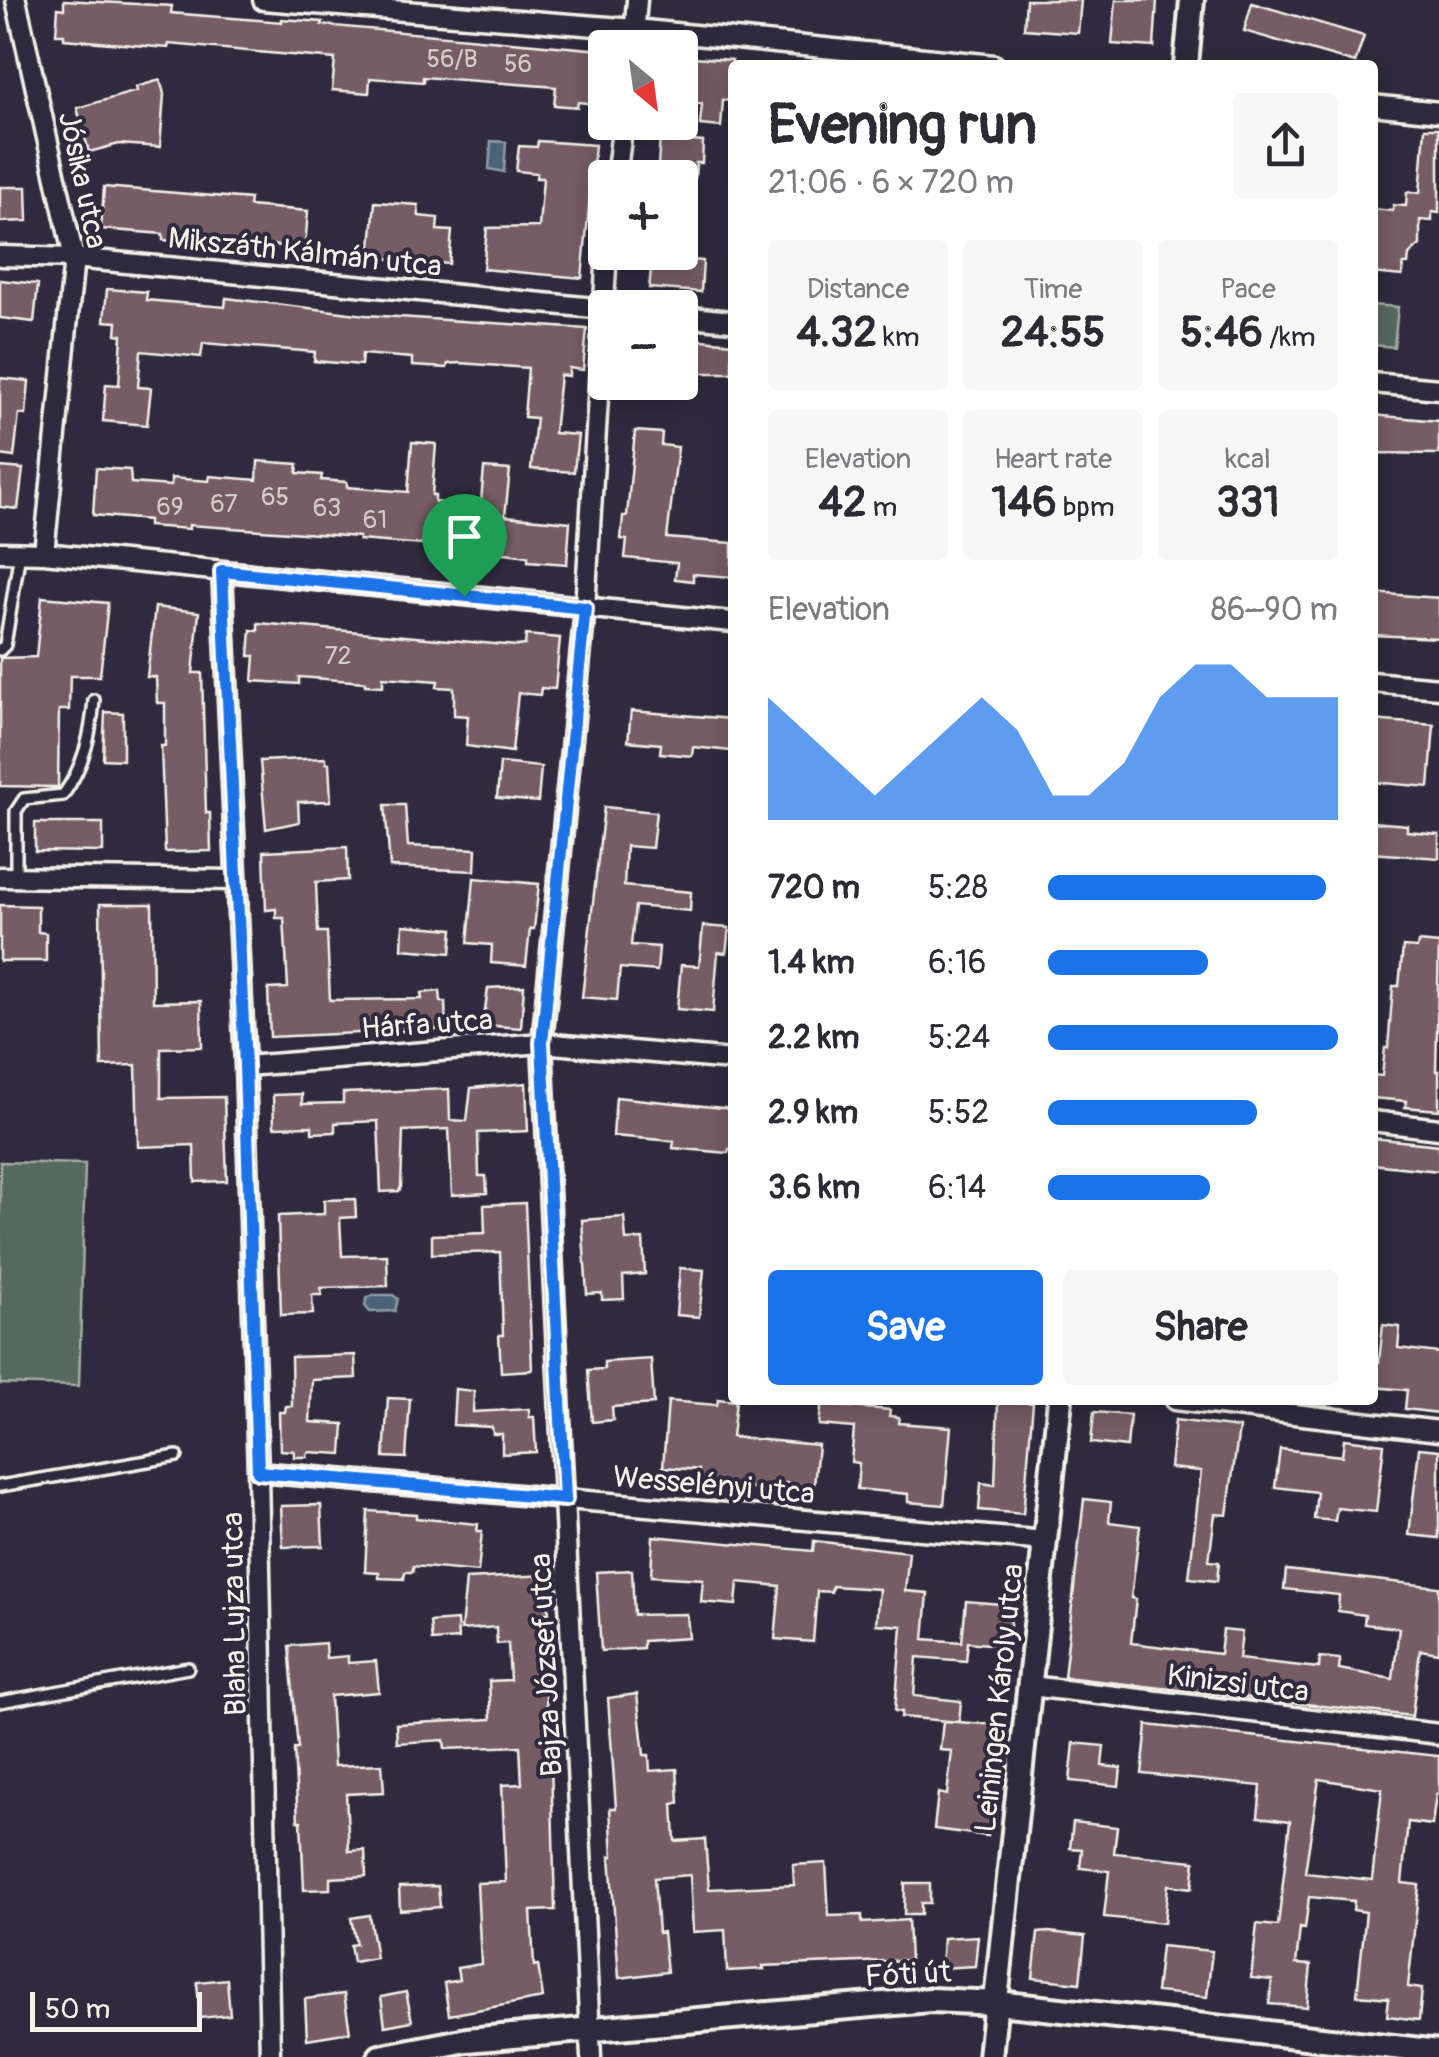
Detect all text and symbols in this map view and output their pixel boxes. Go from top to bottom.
north arrow [588,30,698,140]
map controls [588,30,698,400]
house number: 56/B [426,44,478,75]
house number: 56 [504,49,532,80]
text: Evening run [768,91,1037,160]
button: share [1233,93,1338,198]
street label: Jósika utca [50,108,115,252]
button: + [588,160,698,270]
text: 21:06 · 6 × 720 m [768,163,1014,203]
street label: Mikszáth Kálmán utca [166,220,444,285]
text: Distance [807,272,909,307]
text: Time [1024,272,1082,307]
text: Pace [1220,272,1276,307]
button: − [588,290,698,400]
text: 4.32 [796,307,877,359]
text: 24:55 [1001,307,1105,359]
text: 5:46 [1180,307,1263,359]
text: km [877,320,920,355]
text: /km [1263,320,1316,355]
text: Elevation [805,442,911,477]
text: Heart rate [994,442,1112,477]
text: kcal [1225,442,1271,477]
text: 42 [819,477,866,529]
text: 146 [991,477,1057,529]
text: 331 [1216,477,1280,529]
house number: 65 [261,482,289,513]
house number: 67 [210,489,238,520]
text: m [866,490,897,525]
text: bpm [1057,490,1115,525]
house number: 69 [156,492,184,523]
house number: 63 [313,493,341,524]
pin [422,494,507,597]
house number: 61 [363,505,387,536]
icon: arrive [437,509,492,564]
text: Elevation [768,590,890,630]
text: 86–90 m [1211,590,1338,630]
house number: 72 [324,641,352,672]
text: 720 m [768,868,860,908]
text: 5:28 [928,868,988,908]
text: 1.4 km [768,943,855,983]
text: 6:16 [928,943,986,983]
street label: Hárfa utca [360,1001,494,1048]
text: 2.2 km [768,1018,860,1058]
text: 5:24 [928,1018,990,1058]
text: 2.9 km [768,1093,858,1133]
text: 5:52 [928,1093,989,1133]
text: 3.6 km [768,1168,860,1208]
text: 6:14 [928,1168,986,1208]
button: Save [768,1270,1043,1385]
button: Share [1063,1270,1338,1385]
street label: Wesselényi utca [611,1458,816,1513]
street label: Blaha Lujza utca [214,1512,255,1716]
street label: Bajza József utca [522,1552,571,1778]
street label: Leiningen Károly utca [967,1562,1032,1834]
street label: Kinizsi utca [1165,1656,1311,1711]
street label: Fóti út [864,1954,953,1995]
scale bar [30,1987,202,2032]
text: 50 m [45,1992,110,2027]

